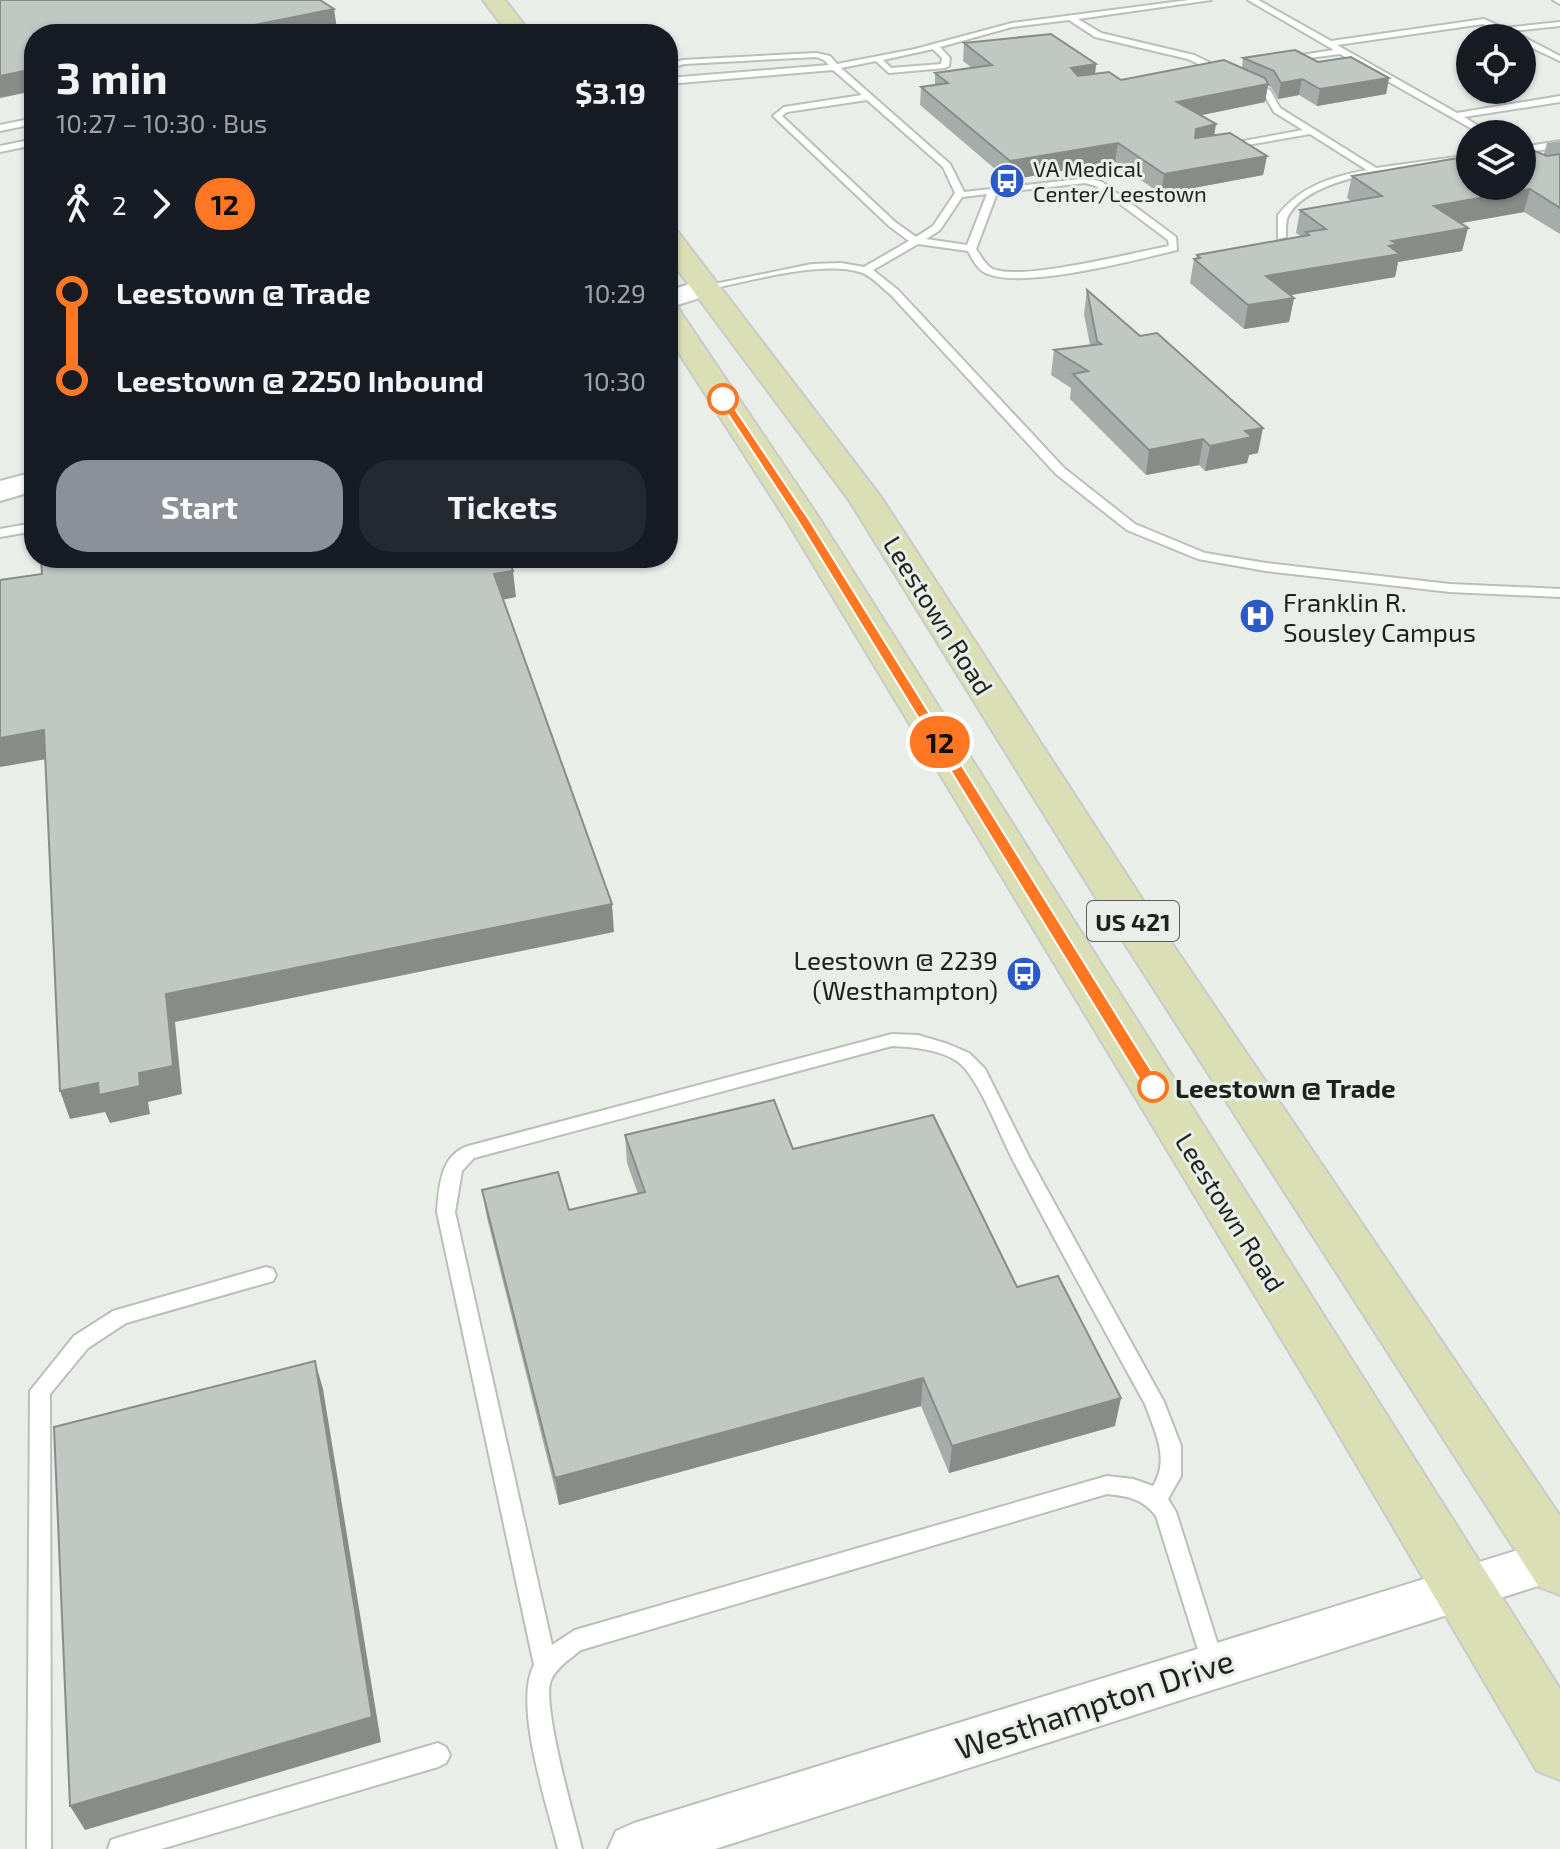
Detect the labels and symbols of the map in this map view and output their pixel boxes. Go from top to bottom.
place label: VA Medical Center/Leestown [1033,155,1207,206]
bus stop icon: VA Medical Center/Leestown [988,162,1026,200]
unlabelled marker [708,384,738,414]
street label: Leestown Road [878,530,1000,700]
place label: Franklin R. Sousley Campus [1283,586,1476,647]
hospital icon: Franklin R. Sousley Campus [1238,597,1276,635]
line badge: 12 [904,716,976,768]
road number: US 421 [1087,901,1179,941]
place label: Leestown @ 2239 (Westhampton) [794,944,998,1005]
bus stop icon: Leestown @ 2239 (Westhampton) [1005,955,1043,993]
marker: Leestown @ Trade [1138,1072,1168,1102]
place label: Leestown @ Trade [1175,1072,1396,1103]
street label: Leestown Road [1170,1127,1292,1297]
street label: Westhampton Drive [950,1640,1238,1766]

